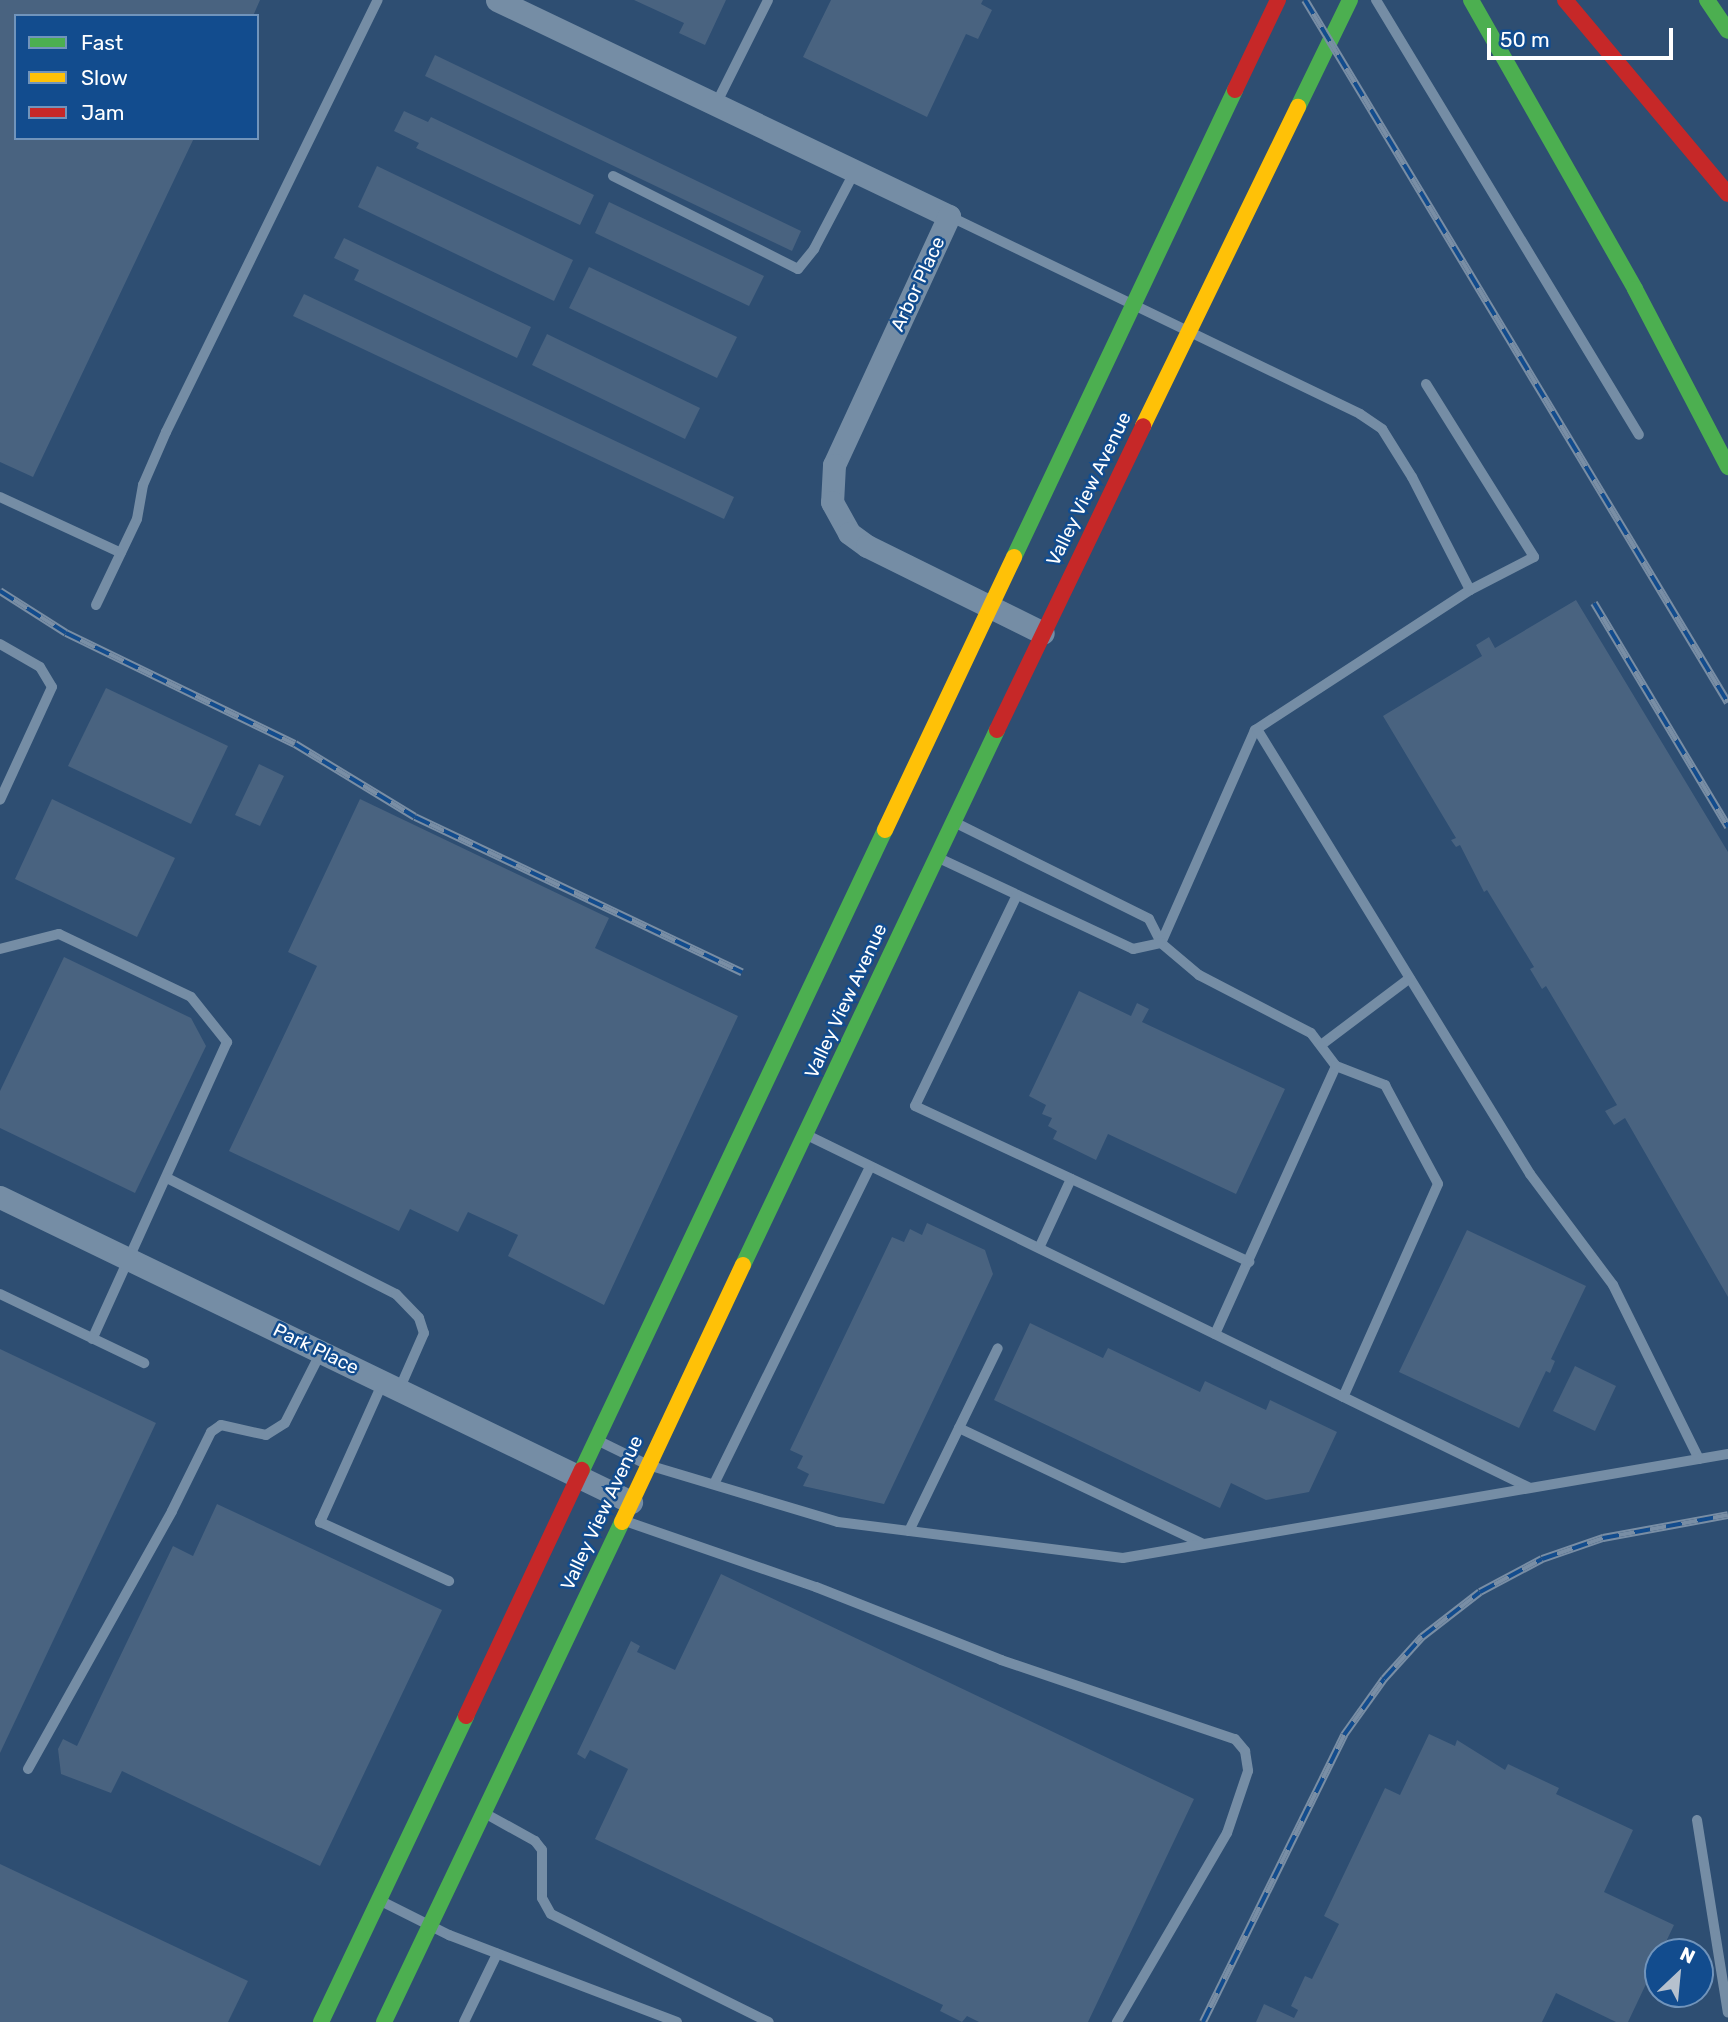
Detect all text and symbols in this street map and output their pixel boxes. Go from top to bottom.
legend [14,14,259,140]
scale bar [1490,14,1676,58]
text: 50 m [1500,27,1550,52]
text: Fast [81,30,123,55]
text: Slow [81,65,128,90]
text: Jam [81,100,125,125]
street label: Arbor Place [886,233,950,335]
street label: Valley View Avenue [1041,407,1137,571]
street label: Valley View Avenue [800,919,892,1083]
street label: Park Place [269,1318,363,1380]
street label: Valley View Avenue [556,1431,648,1595]
north arrow [1644,1938,1714,2008]
text: N [1676,1942,1699,1969]

